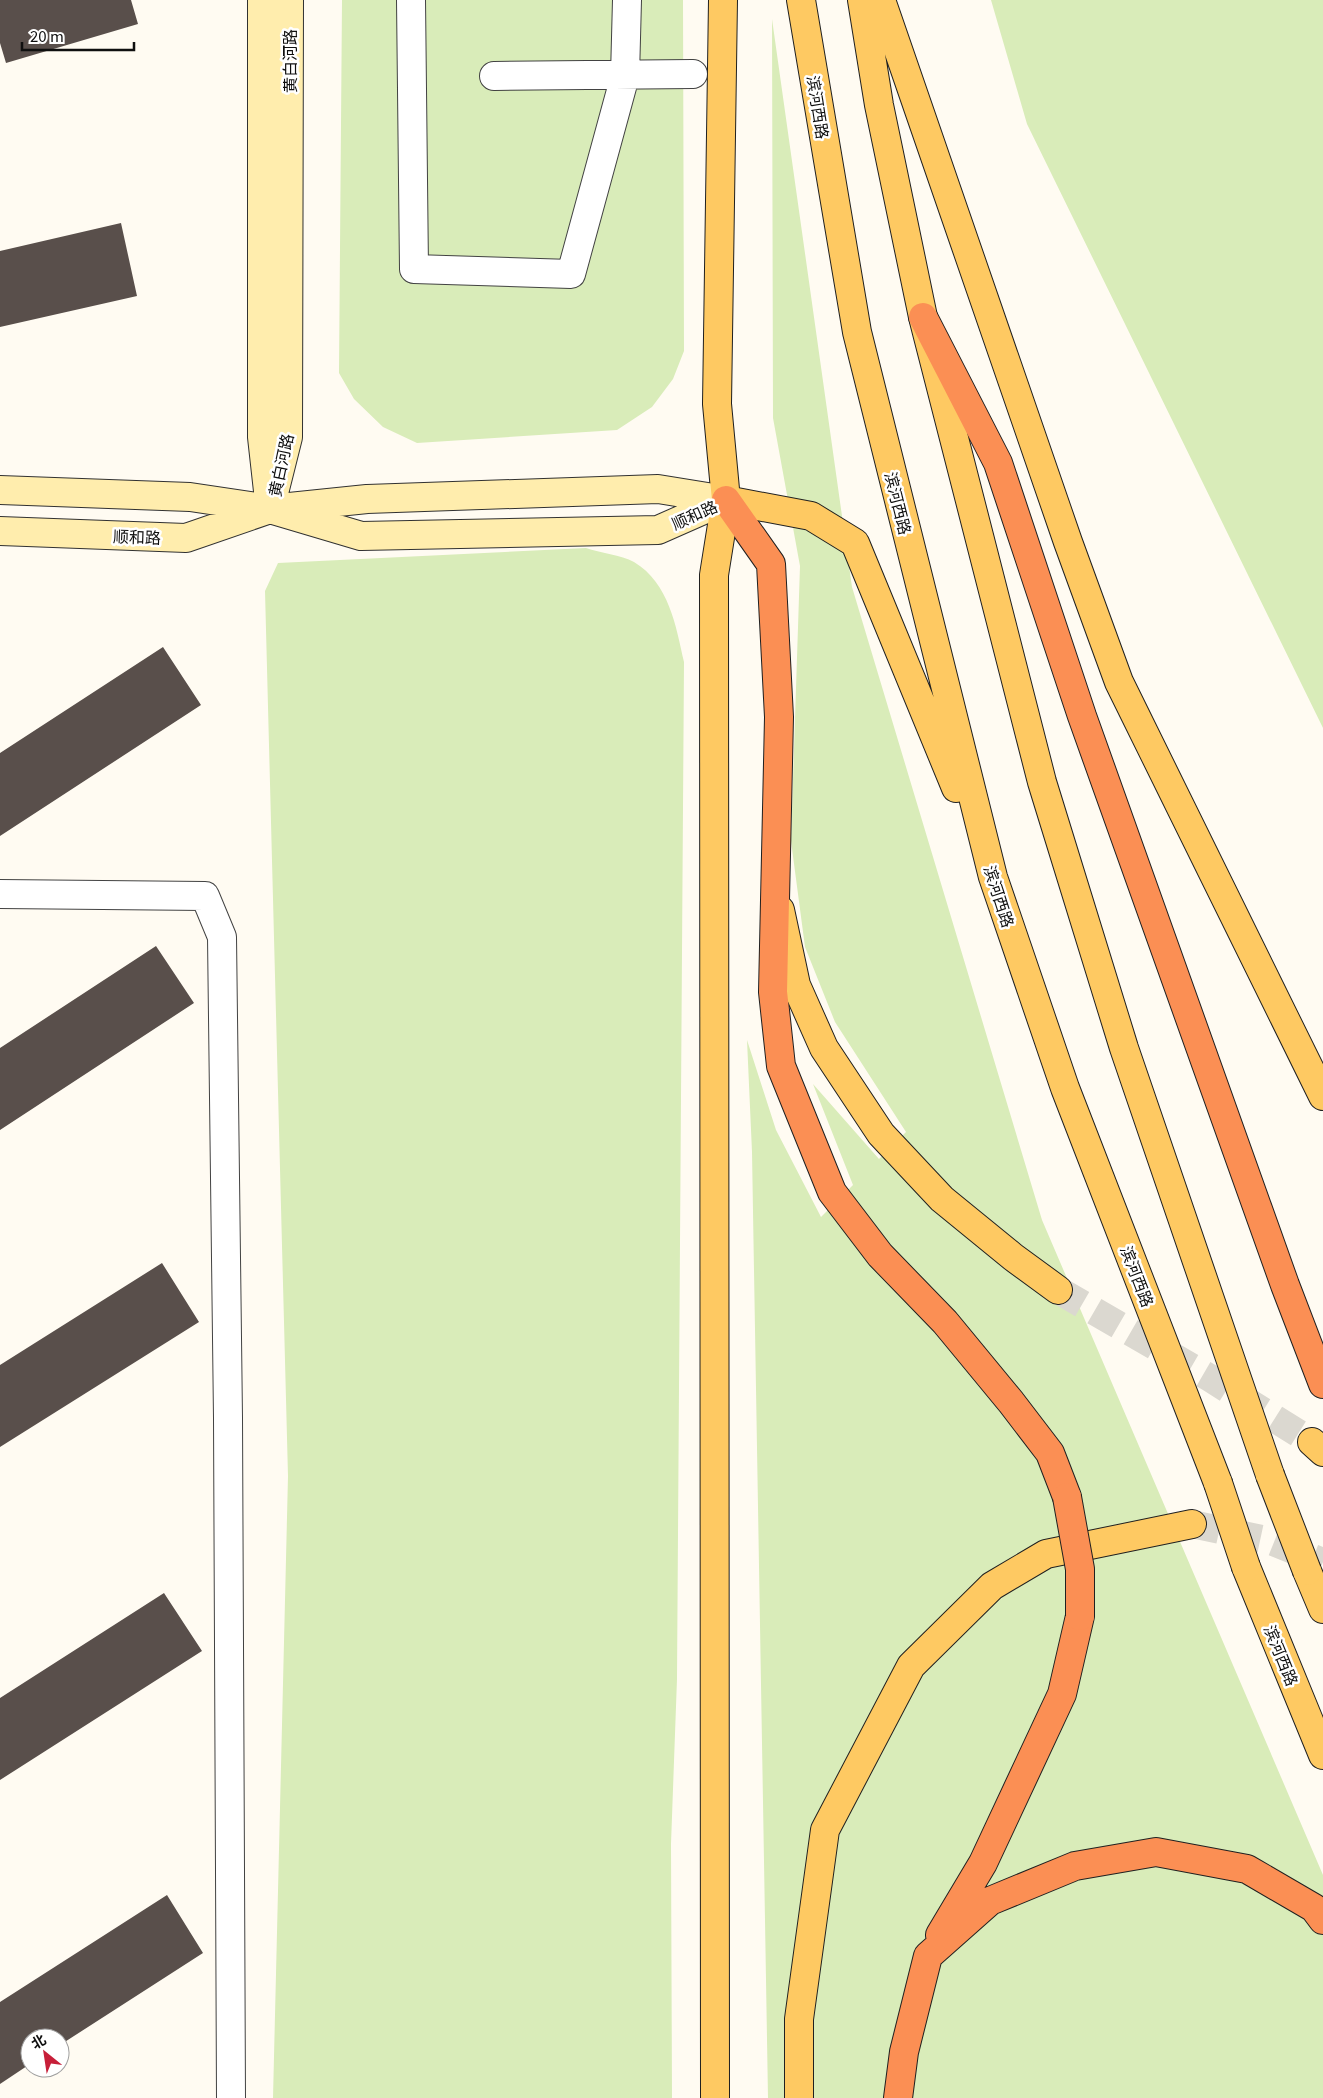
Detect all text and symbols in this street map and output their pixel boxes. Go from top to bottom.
scale bar [22,20,135,52]
text: 20 m [30,25,64,46]
street label: 黄白河路 [277,29,301,93]
street label: 滨河西路 [802,74,836,140]
street label: 黄白河路 [262,431,298,499]
street label: 滨河西路 [880,469,918,537]
street label: 顺和路 [667,493,721,535]
street label: 顺和路 [113,523,161,549]
street label: 滨河西路 [979,862,1021,930]
street label: 滨河西路 [1115,1242,1161,1310]
street label: 滨河西路 [1259,1621,1305,1689]
north arrow [20,2028,70,2078]
text: 北 [27,2029,49,2053]

